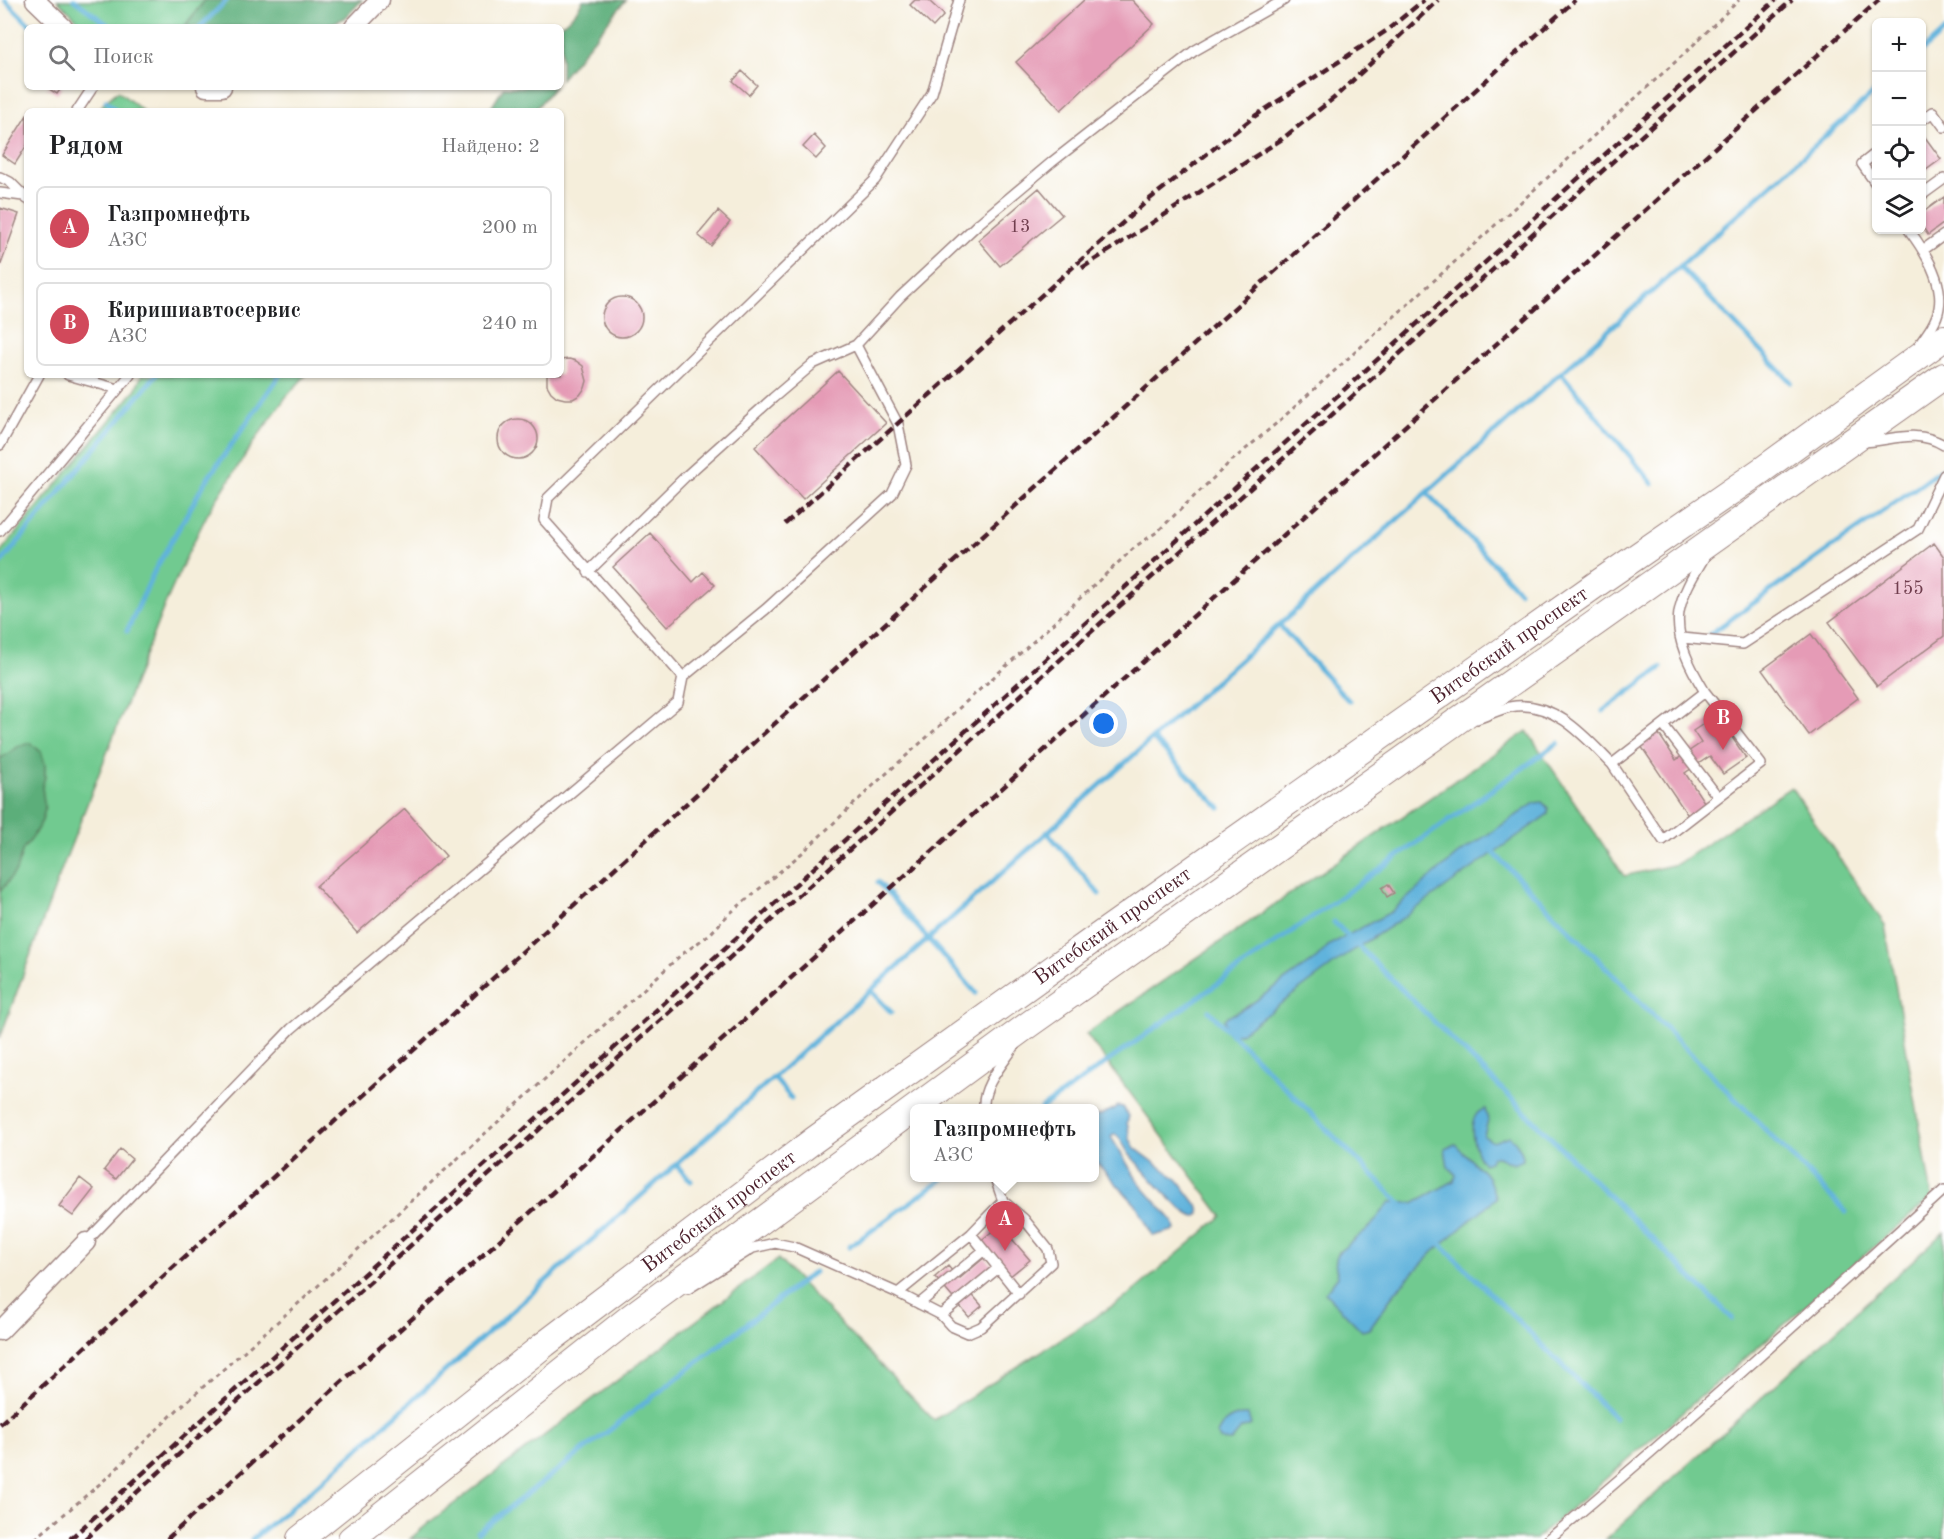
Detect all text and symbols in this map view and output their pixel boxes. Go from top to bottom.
map controls [1872,18,1926,234]
button: + [1872,18,1926,72]
search box [24,24,564,90]
icon: search [45,41,78,74]
text: Поиск [93,46,154,68]
button: − [1872,72,1926,126]
button: locate [1872,126,1926,180]
text: Рядом [48,134,123,160]
text: Найдено: 2 [441,137,540,157]
button: layers [1872,180,1926,234]
text: Газпромнефть [107,204,250,226]
text: A [62,218,77,238]
text: 200 m [482,218,538,238]
house number: 13 [1010,218,1030,236]
text: АЗС [107,231,148,251]
text: Киришиавтосервис [107,300,301,322]
text: B [62,314,77,334]
text: 240 m [482,314,538,334]
text: АЗС [107,327,148,347]
house number: 155 [1892,580,1924,598]
street label: Витебский проспект [1427,583,1592,708]
pin: B [1704,700,1742,750]
your location [1089,709,1118,738]
street label: Витебский проспект [1030,863,1195,989]
popup [910,1104,1099,1182]
text: Газпромнефть [933,1119,1076,1141]
text: АЗС [933,1146,973,1166]
street label: Витебский проспект [638,1147,801,1277]
pin: A [986,1202,1024,1251]

